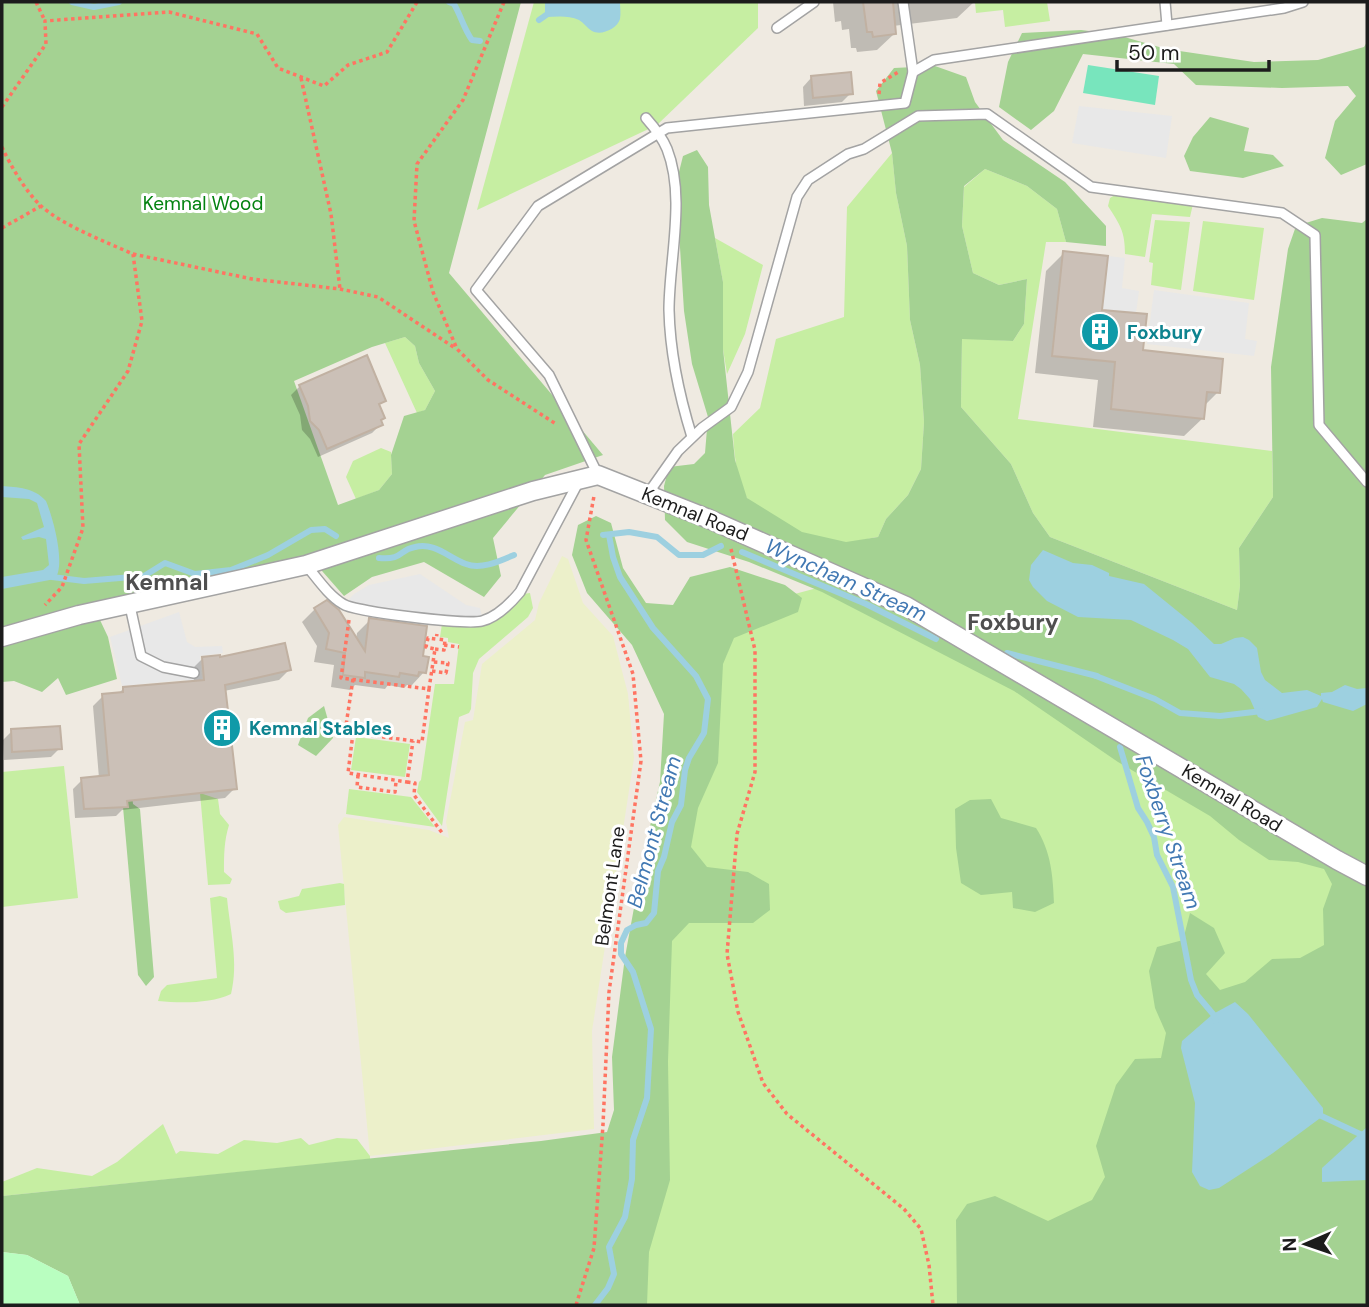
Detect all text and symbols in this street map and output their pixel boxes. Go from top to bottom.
scale bar [1117,28,1269,72]
text: 50 m [1128,39,1179,67]
park label: Kemnal Wood [143,191,263,216]
building icon: Foxbury [1079,311,1121,353]
place label: Foxbury [1127,320,1203,345]
street label: Kemnal Road [638,481,752,547]
water label: Wyncham Stream [761,532,931,628]
district label: Kemnal [125,567,209,597]
district label: Foxbury [967,607,1059,637]
building icon: Kemnal Stables [201,707,243,749]
place label: Kemnal Stables [249,716,392,741]
water label: Foxberry Stream [1129,751,1207,913]
water label: Belmont Stream [620,753,688,911]
street label: Kemnal Road [1177,758,1287,838]
street label: Belmont Lane [589,825,631,947]
north arrow [1271,1209,1341,1279]
text: N [1277,1237,1302,1252]

